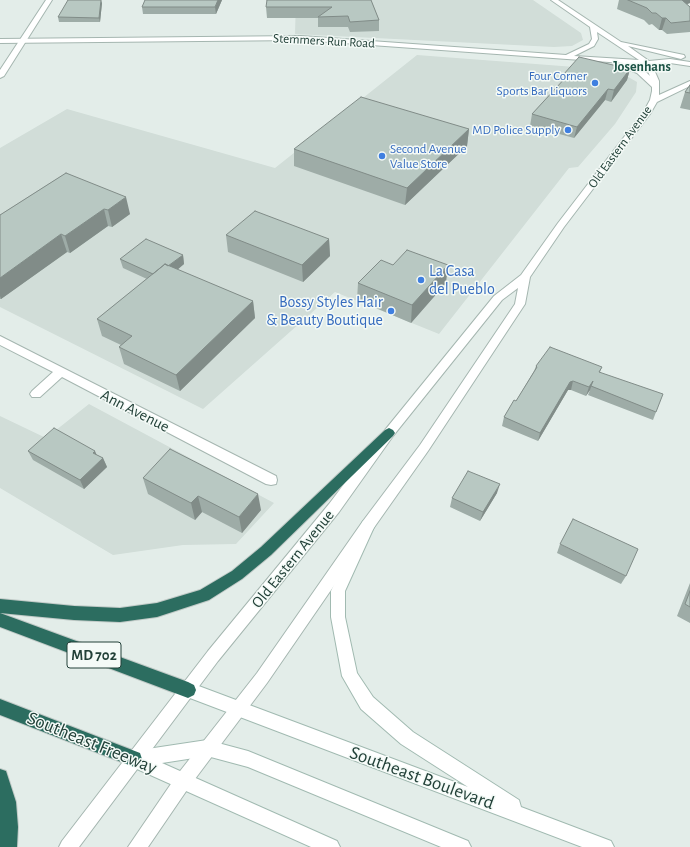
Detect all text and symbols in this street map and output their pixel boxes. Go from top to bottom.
street label: Stemmers Run Road [273,31,375,51]
district label: Josenhans [613,59,671,75]
place label: Four Corner Sports Bar Liquors [496,68,587,99]
marker: Four Corner Sports Bar Liquors [590,78,600,88]
street label: Old Eastern Avenue [585,103,655,191]
place label: MD Police Supply [472,122,560,138]
marker: MD Police Supply [563,125,573,135]
place label: Second Avenue Value Store [390,141,467,172]
marker: Second Avenue Value Store [377,151,387,161]
place label: La Casa del Pueblo [429,261,495,299]
marker: La Casa del Pueblo [416,275,426,285]
place label: Bossy Styles Hair & Beauty Boutique [266,292,383,330]
marker: Bossy Styles Hair & Beauty Boutique [386,306,396,316]
street label: Ann Avenue [97,385,173,437]
street label: Old Eastern Avenue [248,506,338,612]
road number: MD 702 [67,642,121,668]
street label: Southeast Freeway [24,707,160,779]
street label: Southeast Boulevard [347,741,497,815]

